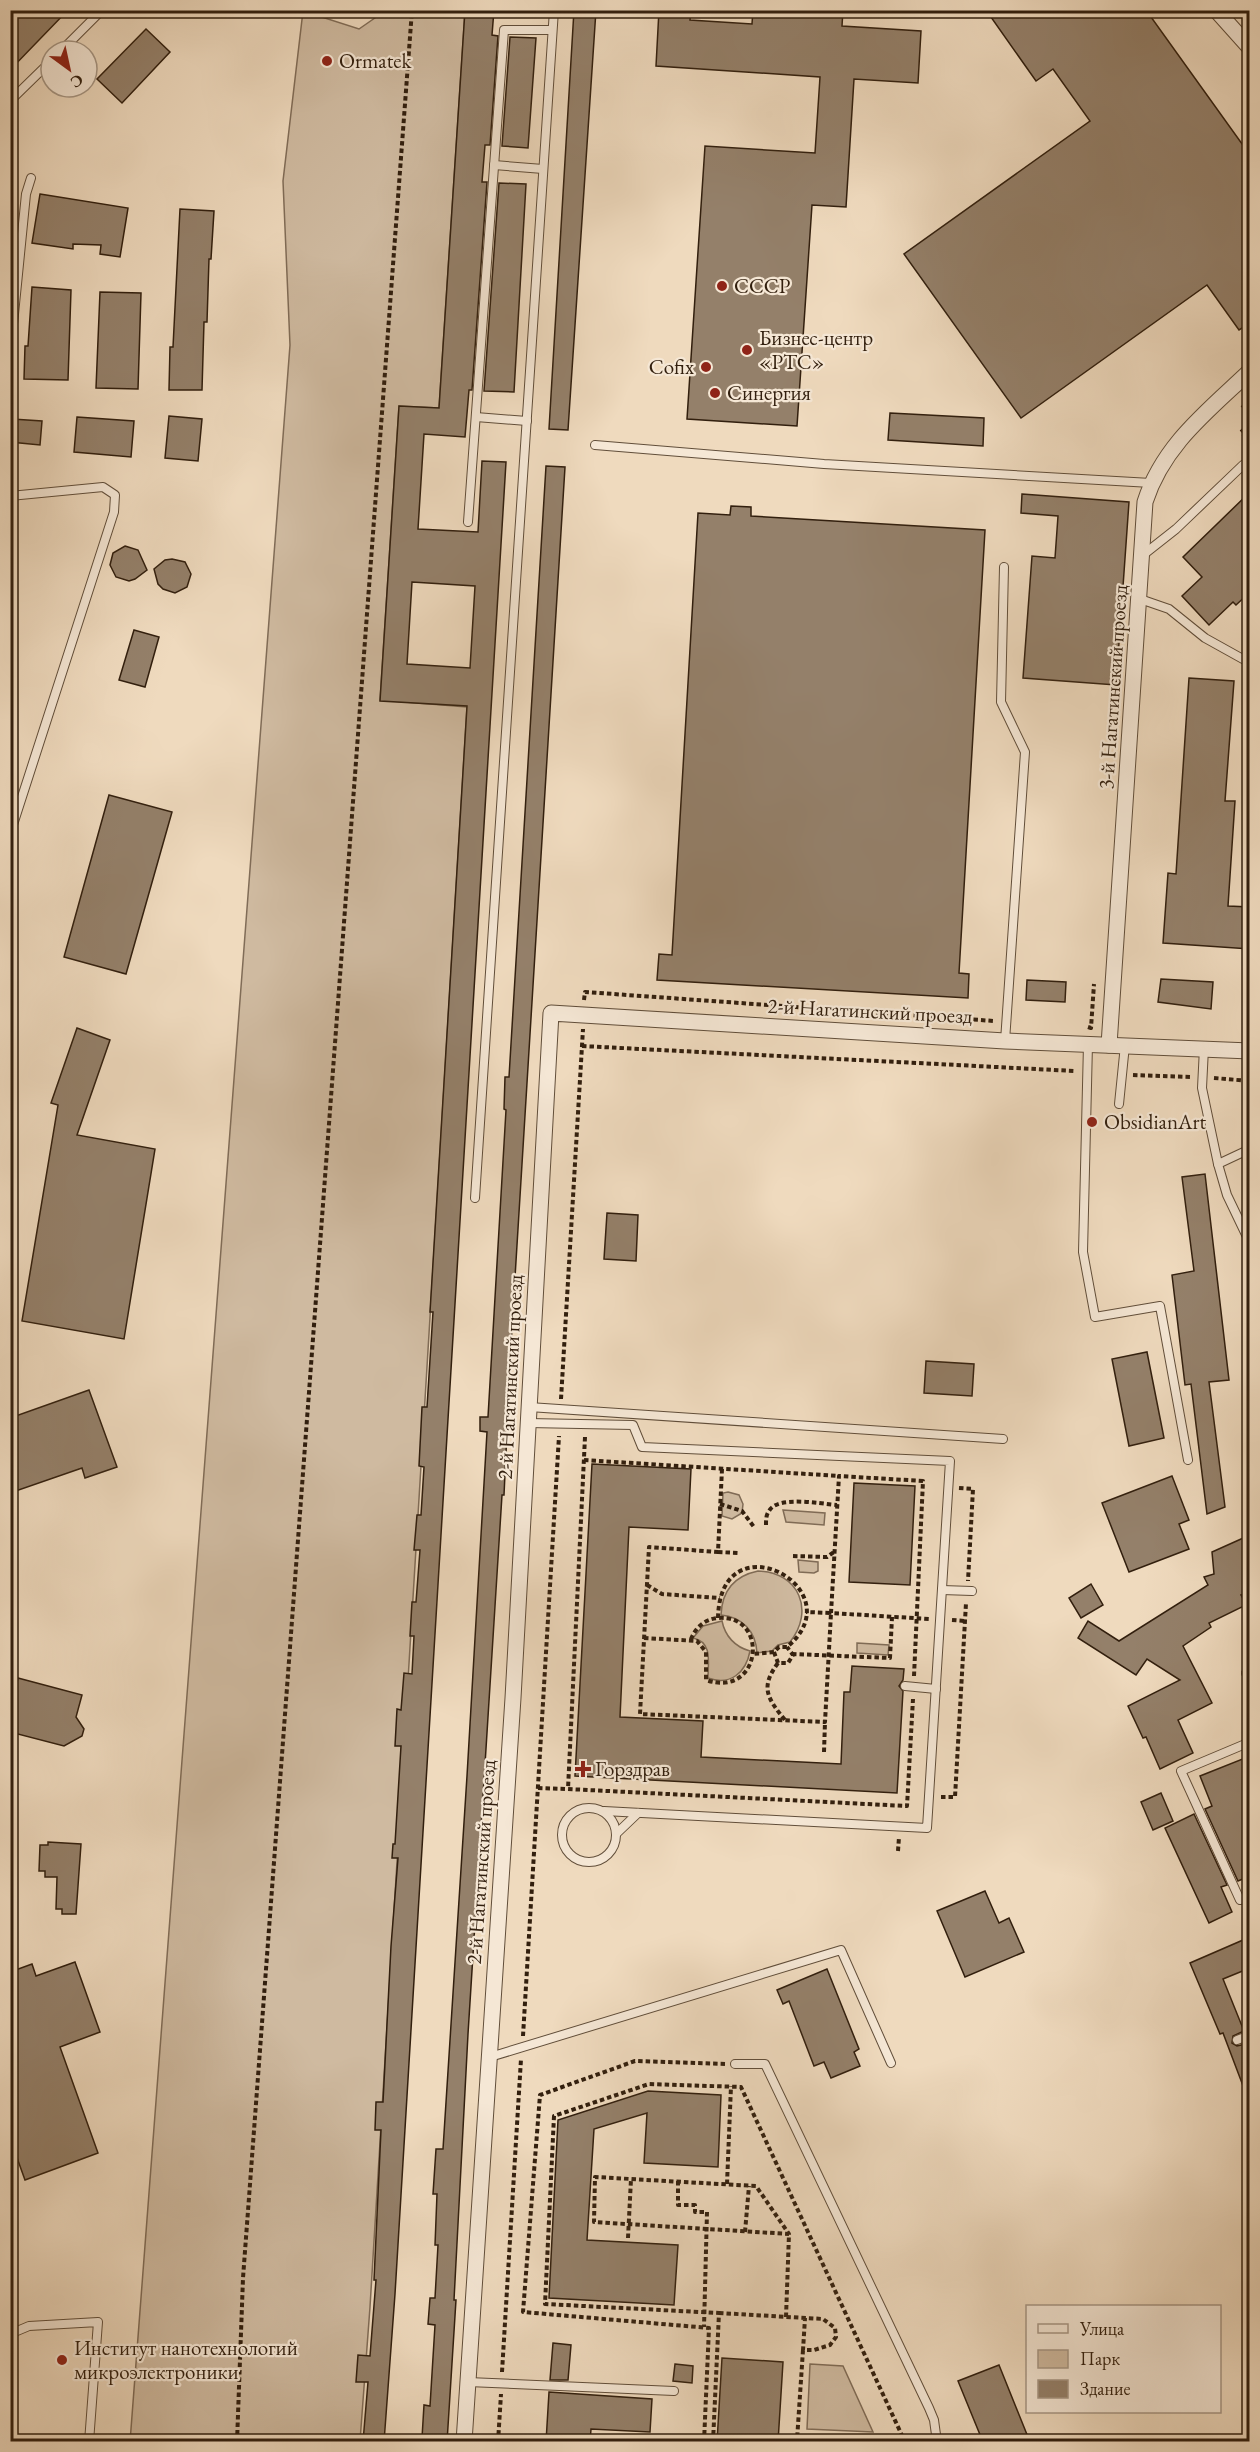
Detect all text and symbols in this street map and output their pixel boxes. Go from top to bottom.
north arrow [39,39,99,99]
place label: Ormatek [339,47,413,74]
marker: Ormatek [320,54,334,68]
text: С [66,69,87,93]
place label: СССР [734,272,791,299]
marker: СССР [715,279,729,293]
place label: Бизнес-центр «РТС» [759,324,873,375]
marker: Бизнес-центр «РТС» [740,343,754,357]
place label: Cofix [649,353,694,380]
marker: Cofix [699,360,713,374]
place label: Синергия [727,379,811,406]
marker: Синергия [708,386,722,400]
street label: 3-й Нагатинский проезд [1092,583,1133,790]
street label: 2-й Нагатинский проезд [767,992,973,1029]
place label: ObsidianArt [1104,1108,1207,1135]
marker: ObsidianArt [1085,1115,1099,1129]
street label: 2-й Нагатинский проезд [491,1274,528,1480]
place label: Горздрав [595,1755,670,1782]
street label: 2-й Нагатинский проезд [460,1758,501,1965]
marker: Горздрав [576,1762,590,1776]
legend [1026,2305,1221,2413]
text: Улица [1079,2317,1125,2340]
place label: Институт нанотехнологий микроэлектроники [74,2334,298,2385]
text: Парк [1080,2347,1120,2370]
marker: Институт нанотехнологий микроэлектроники [55,2353,69,2367]
text: Здание [1080,2377,1130,2400]

